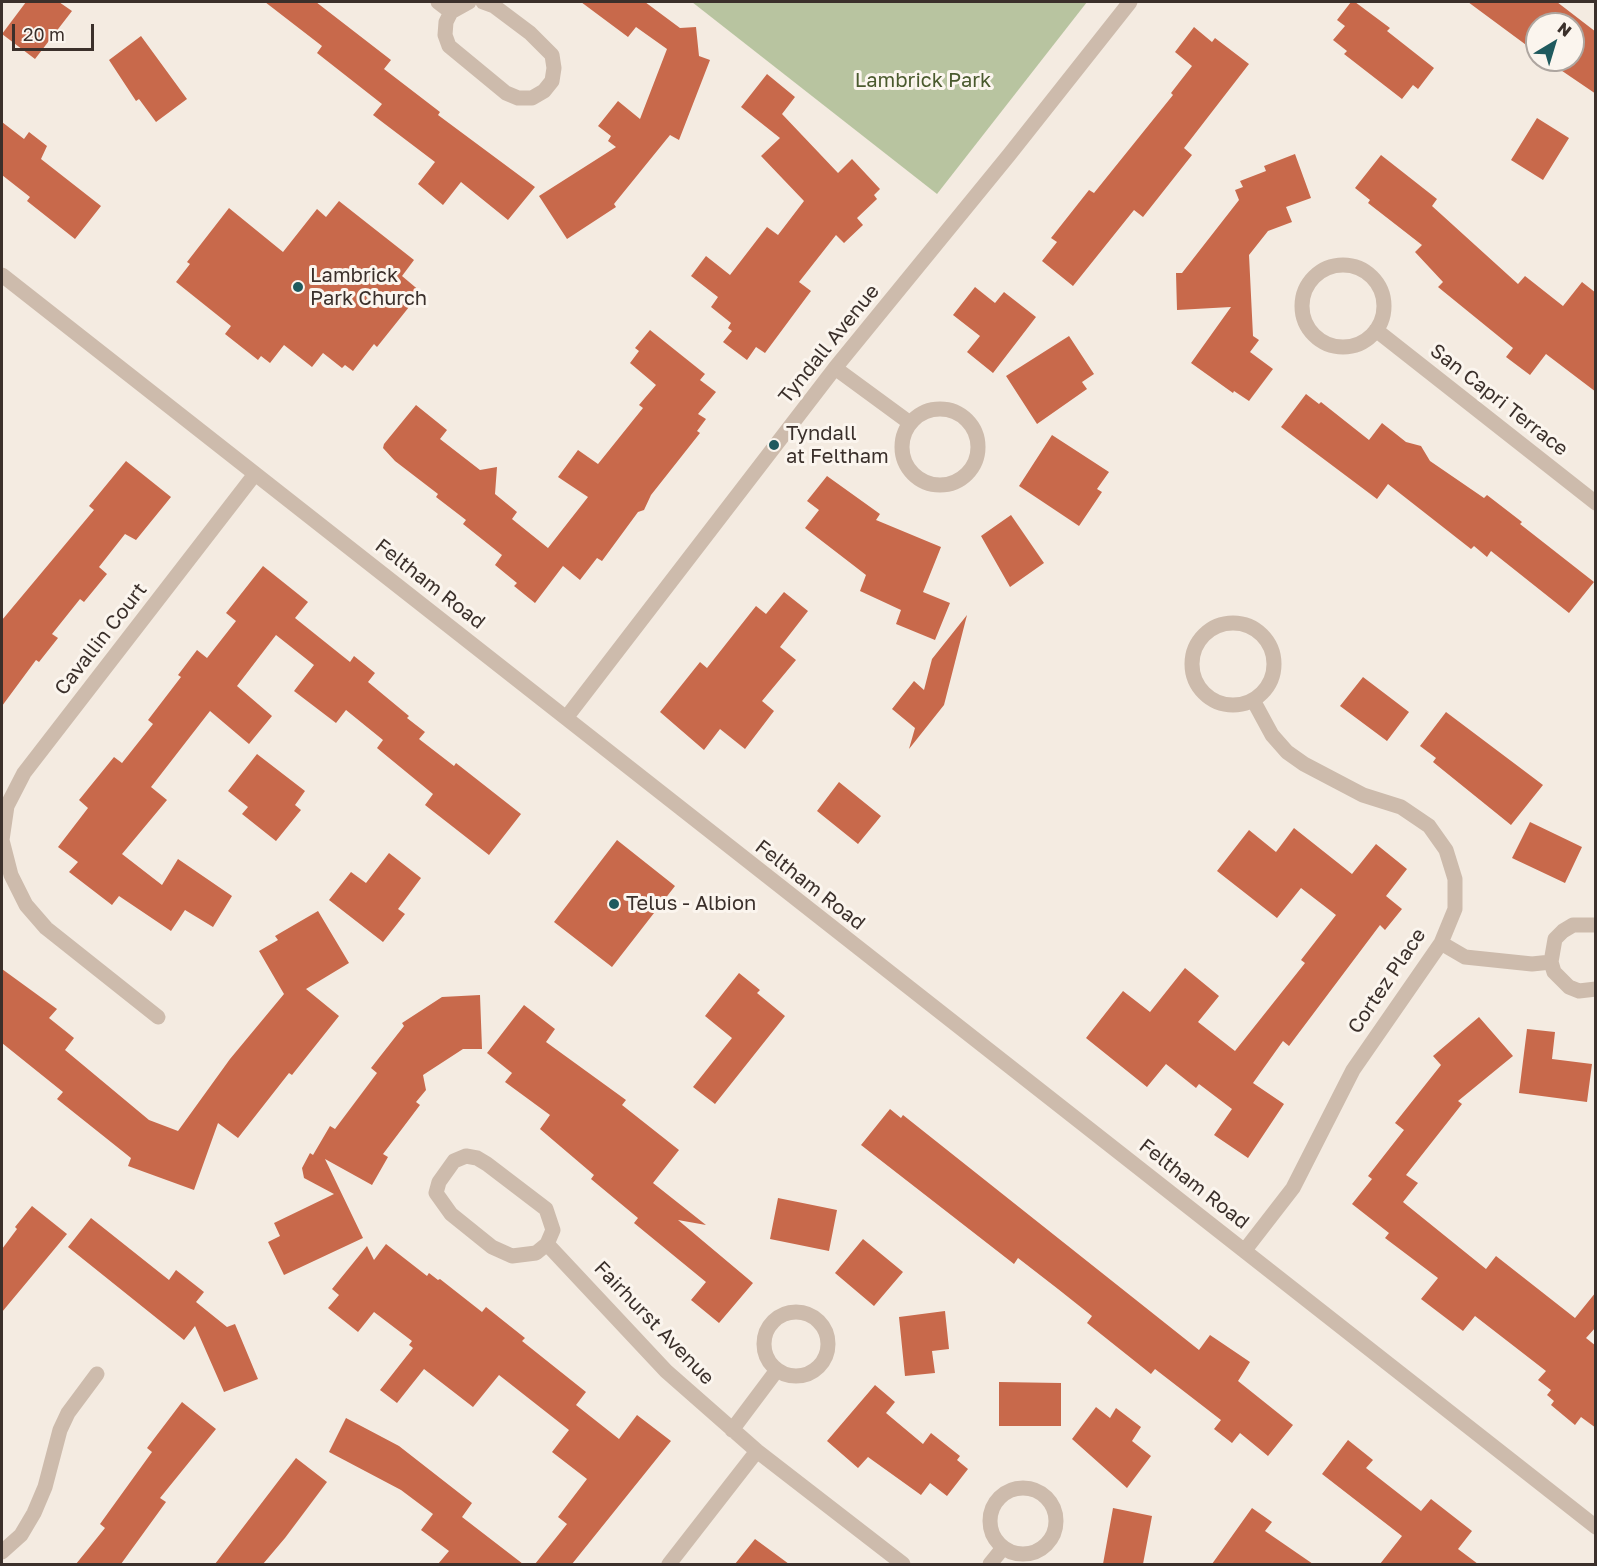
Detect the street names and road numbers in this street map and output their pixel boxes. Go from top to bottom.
street label: Tyndall Avenue [774,280,884,408]
street label: San Capri Terrace [1425,339,1573,461]
street label: Feltham Road [370,534,490,634]
street label: Cavallin Court [50,578,152,700]
street label: Feltham Road [750,835,870,935]
street label: Cortez Place [1343,924,1431,1038]
street label: Feltham Road [1134,1134,1254,1234]
street label: Fairhurst Avenue [589,1256,719,1390]

